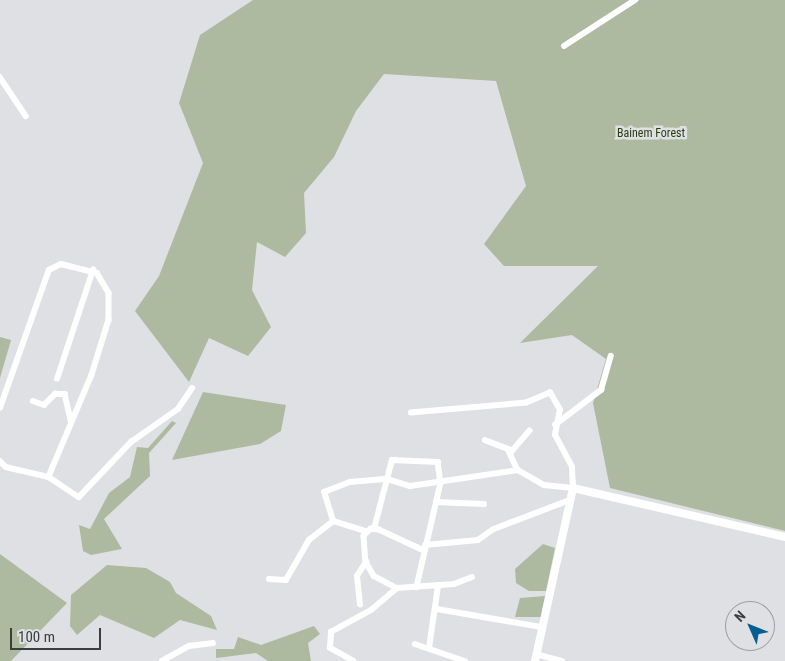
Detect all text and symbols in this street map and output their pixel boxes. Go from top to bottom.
park label: Bainem Forest [617,127,685,141]
north arrow [725,601,775,651]
text: N [731,608,749,625]
scale bar [12,618,104,650]
text: 100 m [18,628,55,646]

